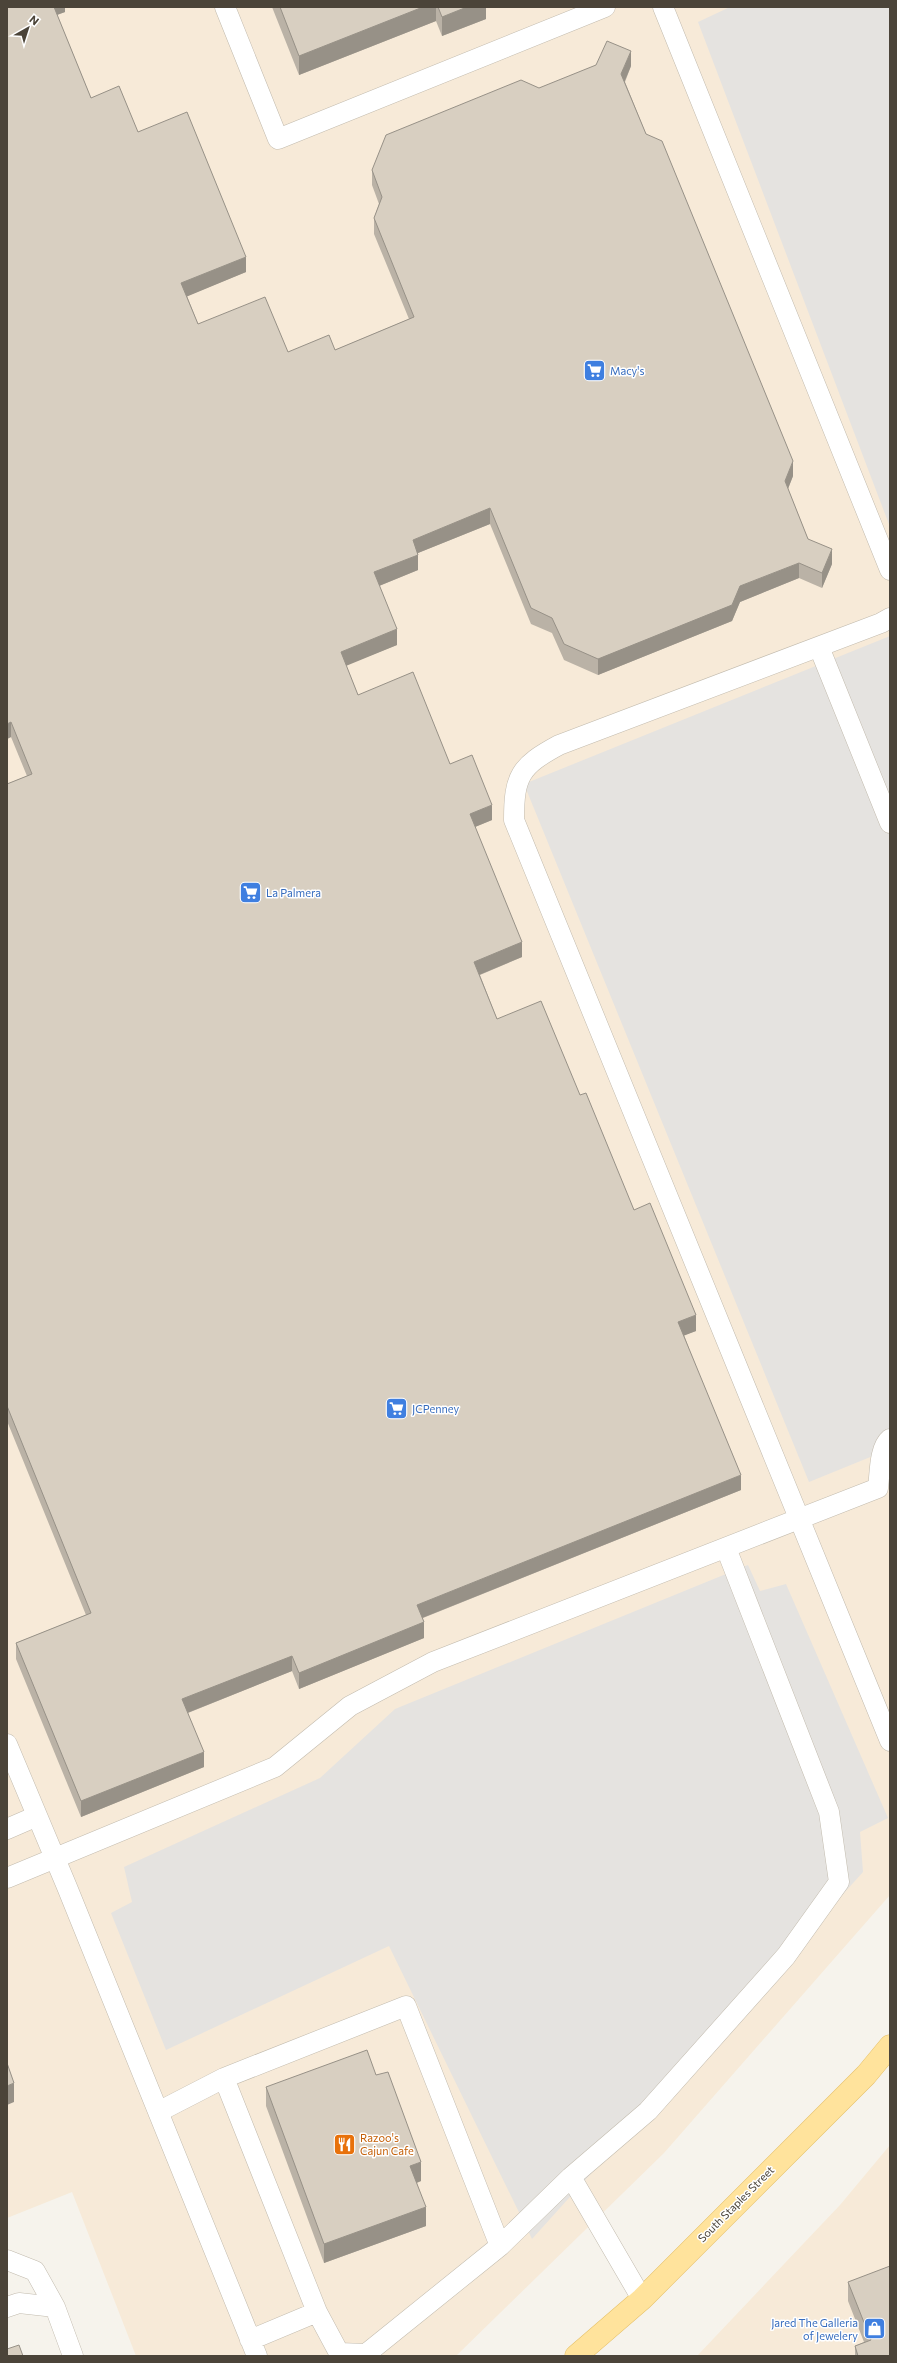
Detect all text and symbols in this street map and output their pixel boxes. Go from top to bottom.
north arrow [8,8,48,48]
text: N [27,12,42,27]
supermarket icon: Macy's [582,358,608,384]
place label: Macy's [610,364,645,377]
supermarket icon: La Palmera [238,880,264,906]
place label: La Palmera [266,886,321,899]
supermarket icon: JCPenney [384,1396,410,1422]
place label: JCPenney [412,1402,460,1416]
restaurant icon: Razoo's Cajun Cafe [331,2131,357,2157]
place label: Razoo's Cajun Cafe [360,2131,414,2157]
street label: South Staples Street [695,2163,777,2244]
place label: Jared The Galleria of Jewelery [771,2316,858,2343]
shop icon: Jared The Galleria of Jewelery [861,2316,887,2342]

